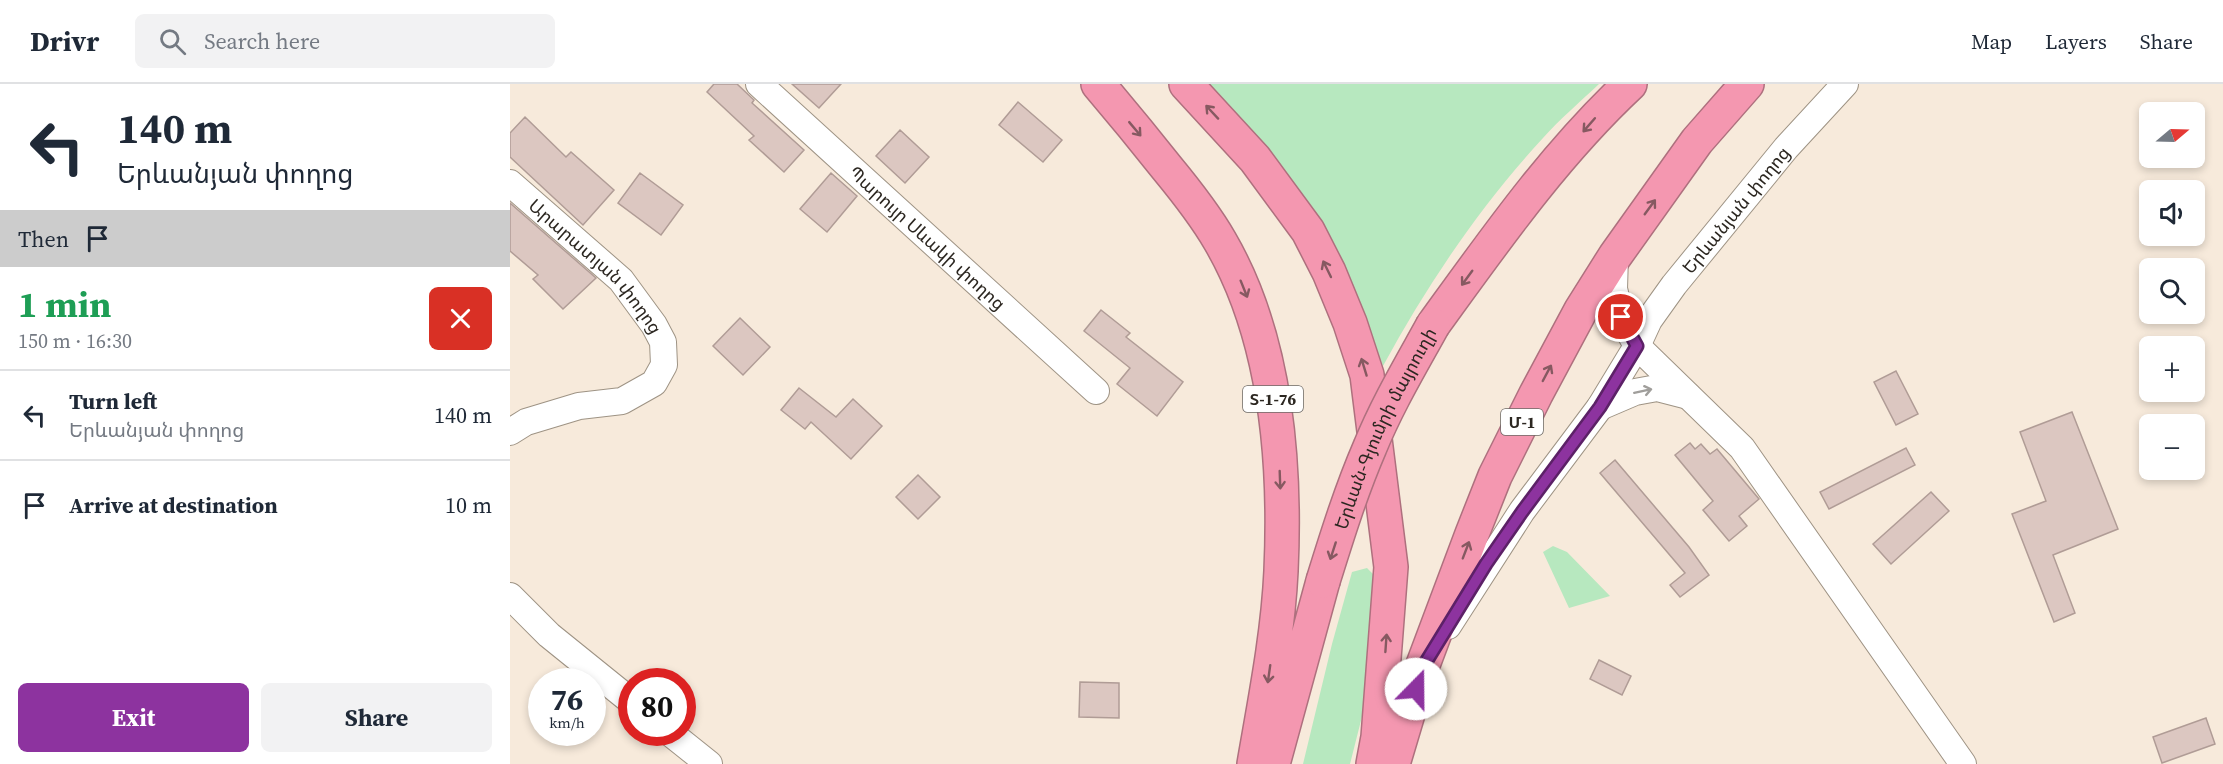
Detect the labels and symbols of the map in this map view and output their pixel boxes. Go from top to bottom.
north arrow [2139,102,2205,168]
one-way arrow [1205,105,1220,120]
one-way arrow [1582,118,1596,133]
one-way arrow [1129,121,1142,137]
street label: Երևանյան փողոց [1676,141,1795,279]
street label: Պարույր Սևակի փողոց [844,160,1011,315]
street label: Արարատյան փողոց [524,193,669,338]
one-way arrow [1644,200,1656,216]
one-way arrow [1321,260,1333,278]
one-way arrow [1461,269,1473,285]
one-way arrow [1239,280,1250,298]
pin [1595,291,1646,342]
street label: Երևան-Գյումրի մայրուղի [1328,323,1442,533]
one-way arrow [1358,358,1369,377]
one-way arrow [1542,364,1553,382]
one-way arrow [1633,385,1653,396]
road number: Տ-1-76 [1243,386,1303,412]
road number: Մ-1 [1501,409,1543,435]
one-way arrow [1274,469,1285,489]
one-way arrow [1327,541,1338,560]
one-way arrow [1462,541,1473,560]
one-way arrow [1381,634,1392,654]
position arrow [1384,657,1448,721]
one-way arrow [1263,664,1274,684]
speed limit sign: 80 [618,668,696,746]

